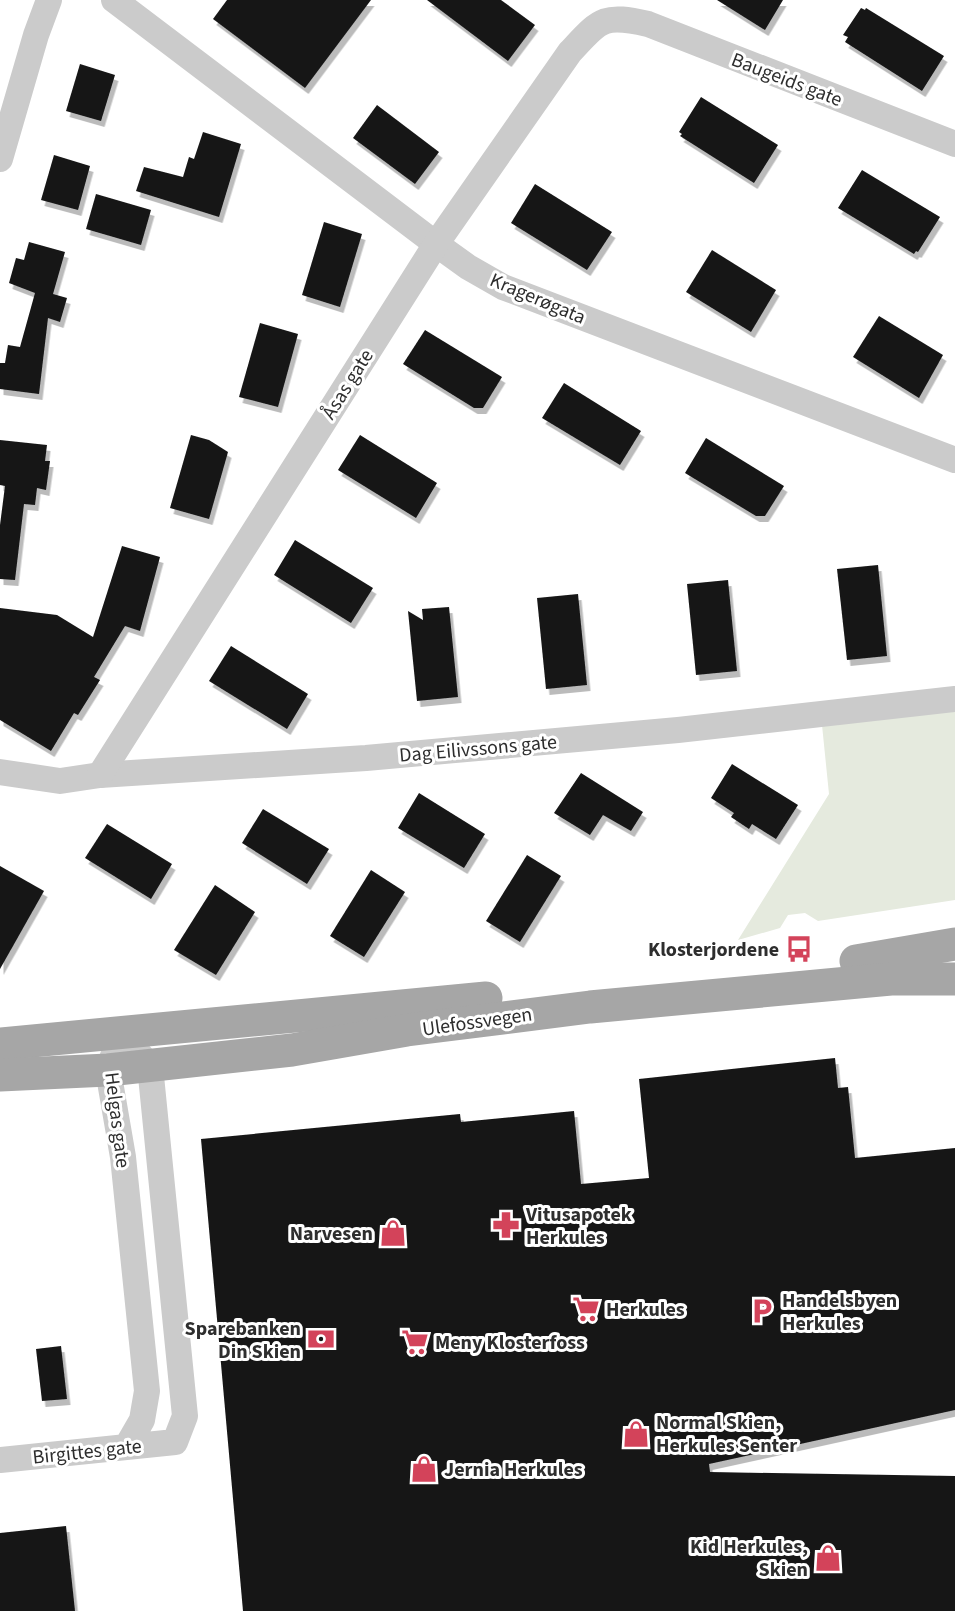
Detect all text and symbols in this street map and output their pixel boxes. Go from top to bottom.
street label: Baugeids gate [727,46,846,114]
street label: Kragerøgata [485,266,590,332]
street label: Åsas gate [315,344,380,425]
street label: Dag Eilivssons gate [398,728,558,770]
bus stop icon: Klosterjordene [784,934,814,964]
place label: Klosterjordene [648,936,779,964]
street label: Ulefossvegen [420,1000,534,1044]
street label: Helgas gate [97,1071,137,1170]
place label: Vitusapotek Herkules [525,1201,632,1252]
pharmacy icon: Vitusapotek Herkules [491,1210,521,1240]
shop icon: Narvesen [378,1218,408,1248]
place label: Narvesen [290,1220,373,1248]
place label: Handelsbyen Herkules [782,1287,897,1338]
supermarket icon: Herkules [571,1294,601,1324]
place label: Herkules [606,1296,685,1324]
parking icon: Handelsbyen Herkules [747,1296,777,1326]
place label: Sparebanken Din Skien [185,1315,301,1366]
bank icon: Sparebanken Din Skien [306,1324,336,1354]
supermarket icon: Meny Klosterfoss [400,1327,430,1357]
place label: Meny Klosterfoss [435,1329,585,1357]
place label: Normal Skien, Herkules Senter [656,1409,797,1460]
shop icon: Normal Skien, Herkules Senter [621,1419,651,1449]
street label: Birgittes gate [31,1432,143,1472]
shop icon: Jernia Herkules [409,1454,439,1484]
place label: Jernia Herkules [444,1456,583,1484]
place label: Kid Herkules, Skien [690,1533,808,1584]
shop icon: Kid Herkules, Skien [813,1543,843,1573]

